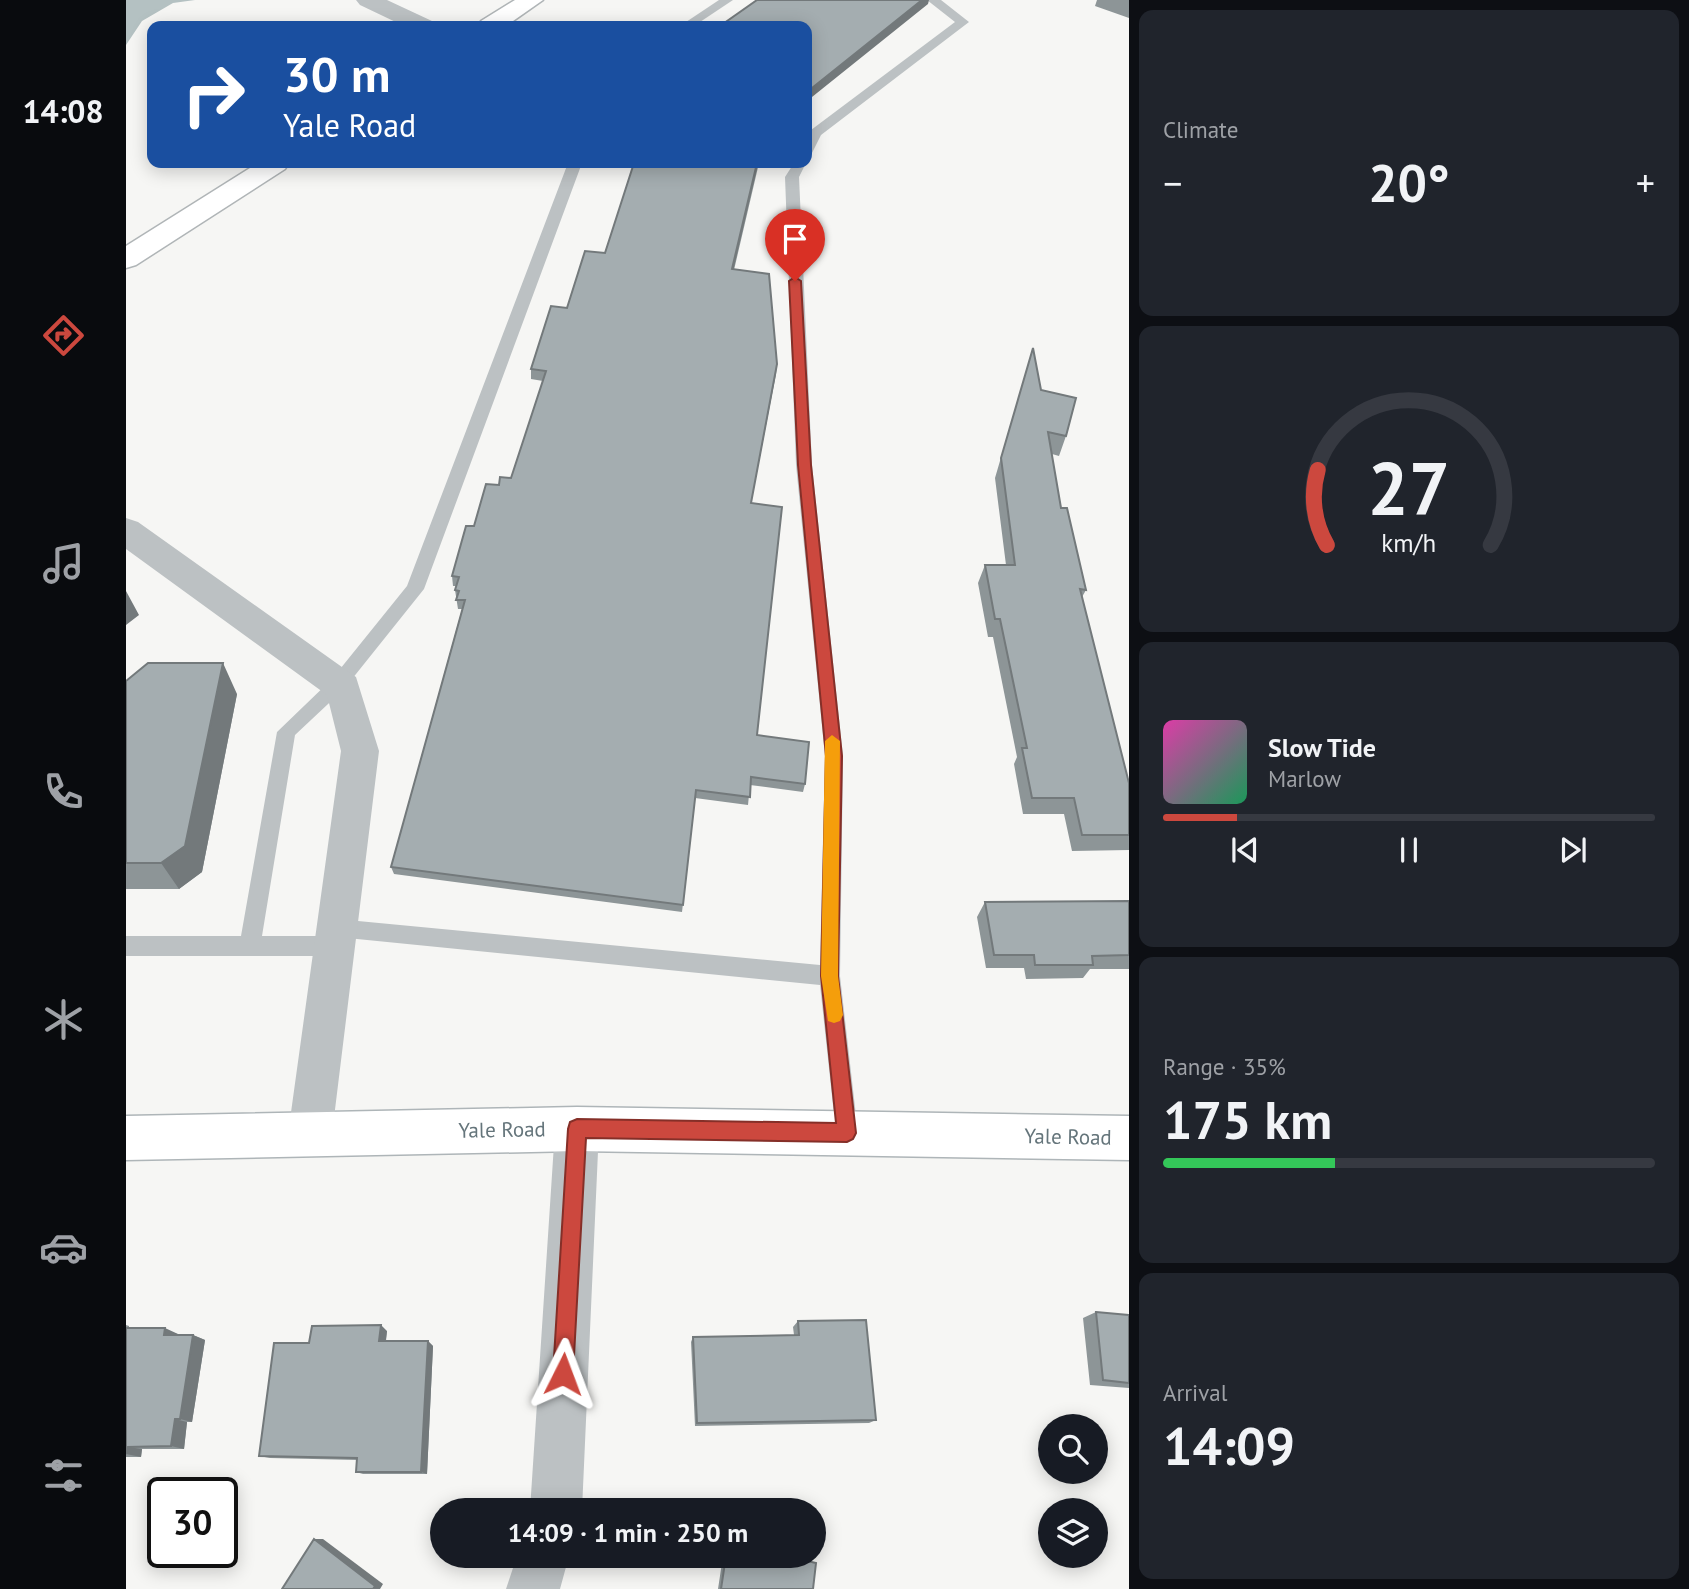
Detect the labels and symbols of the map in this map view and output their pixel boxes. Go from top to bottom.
pin [765,209,825,281]
street label: Yale Road [458,1115,546,1144]
street label: Yale Road [1024,1122,1112,1151]
position arrow [526,1337,600,1411]
speed limit sign: 30 [147,1477,238,1568]

